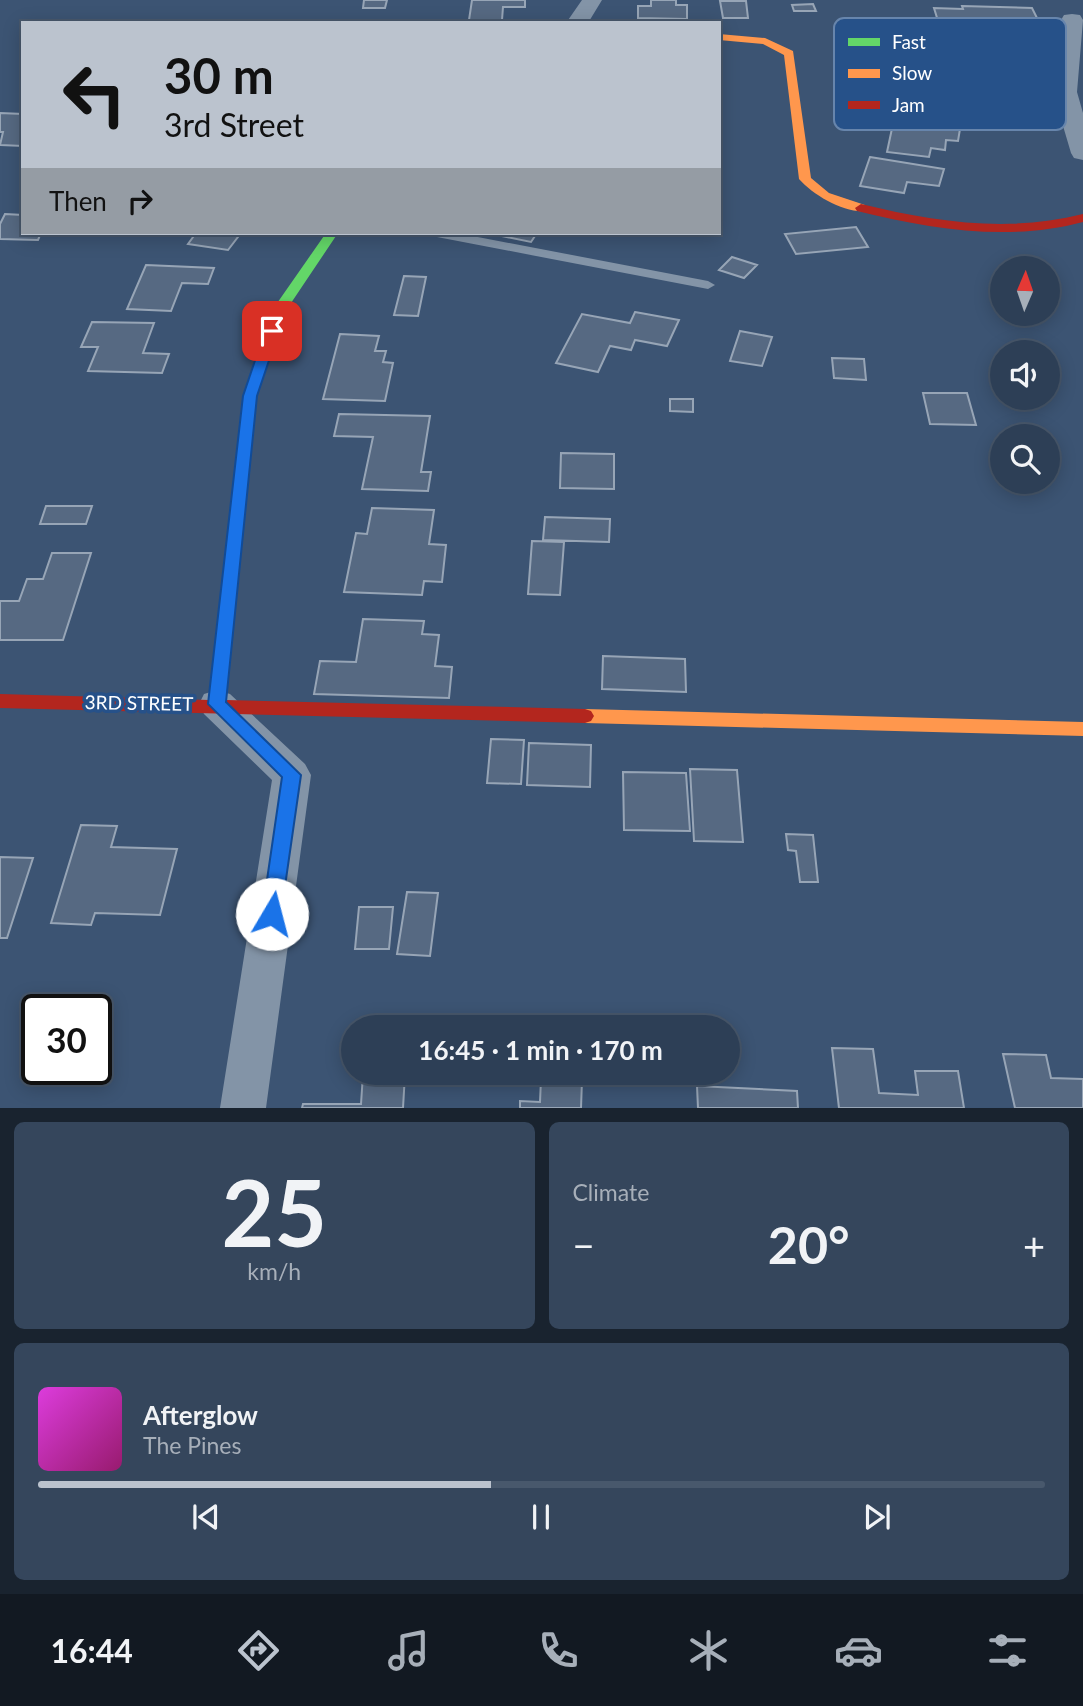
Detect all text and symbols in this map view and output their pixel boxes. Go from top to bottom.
legend [834,18,1066,130]
text: Fast [892,30,926,53]
text: 30 m [164,46,274,104]
icon: left [49,49,140,140]
text: Slow [892,61,932,84]
text: Jam [892,93,925,116]
text: 3rd Street [164,105,304,144]
icon: right [121,182,159,220]
text: Then [49,185,107,217]
north arrow [990,256,1060,326]
map controls [990,256,1060,494]
pin [242,301,302,361]
icon: arrive [253,312,291,350]
button: sound [990,340,1060,410]
button: search [990,424,1060,494]
street label: 3RD STREET [84,690,194,715]
position arrow [235,877,309,951]
speed limit sign: 30 [21,994,112,1085]
text: 16:45 · 1 min · 170 m [418,1034,663,1066]
text: 25 [221,1157,327,1266]
text: Climate [573,1178,649,1206]
text: 20° [768,1213,850,1275]
text: − [573,1222,595,1268]
text: + [1023,1222,1045,1268]
text: km/h [247,1257,301,1285]
text: Afterglow [143,1399,258,1431]
text: The Pines [143,1431,241,1459]
icon: previous [187,1498,225,1536]
icon: pause [522,1498,560,1536]
icon: next [858,1498,896,1536]
icon: directions [234,1626,283,1675]
icon: music [384,1626,433,1675]
icon: phone [534,1626,583,1675]
icon: climate [684,1626,733,1675]
icon: car [834,1626,883,1675]
icon: filters [983,1626,1032,1675]
text: 16:44 [50,1631,133,1670]

